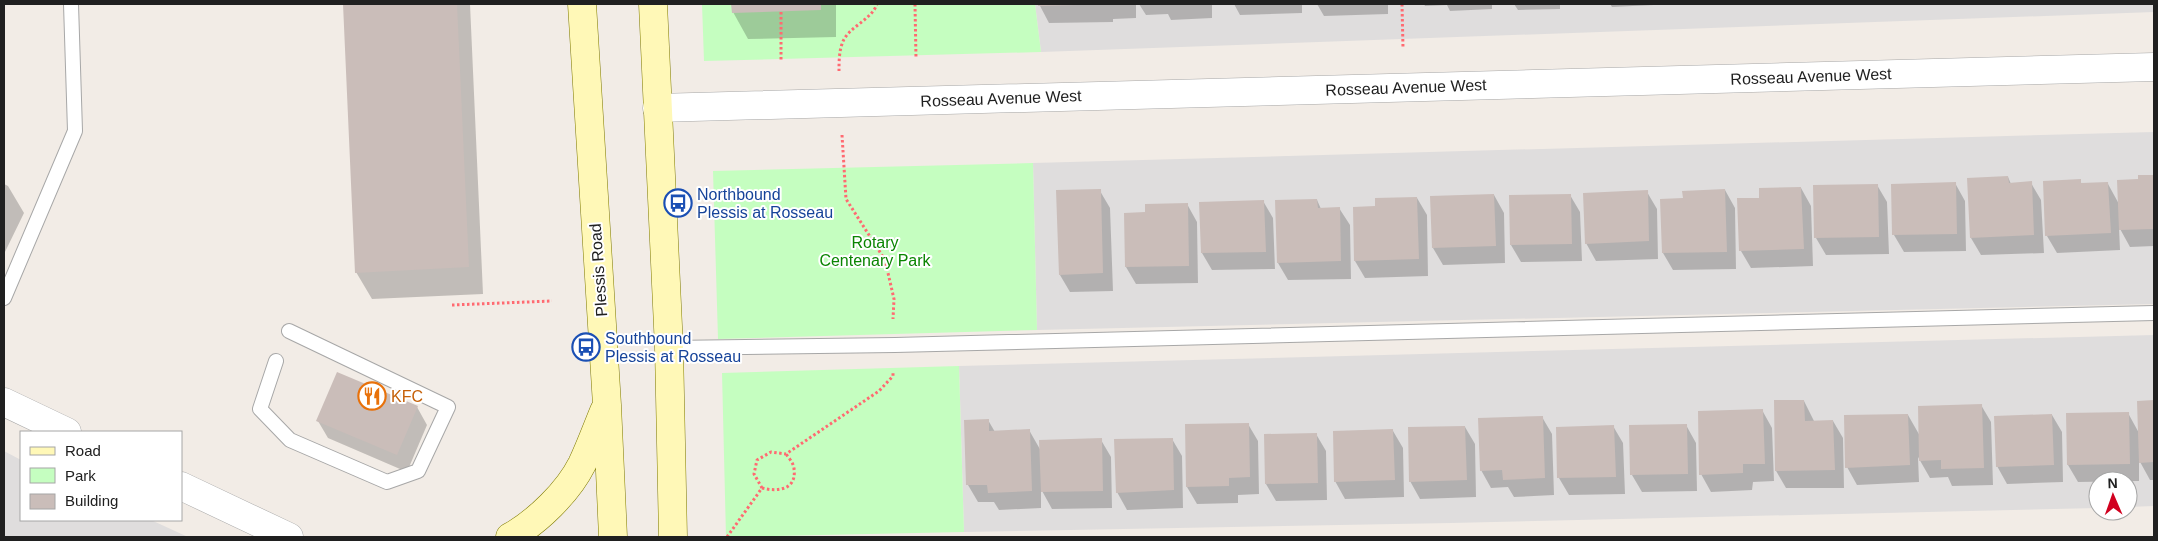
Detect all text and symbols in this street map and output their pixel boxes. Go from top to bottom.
street label: Rosseau Avenue West [1730,65,1892,88]
street label: Rosseau Avenue West [1325,76,1487,99]
street label: Rosseau Avenue West [920,87,1082,110]
place label: Northbound Plessis at Rosseau [697,186,833,221]
bus stop icon: Northbound Plessis at Rosseau [663,188,693,218]
street label: Plessis Road [587,223,610,317]
park label: Rotary Centenary Park [819,234,932,269]
place label: Southbound Plessis at Rosseau [605,330,741,365]
bus stop icon: Southbound Plessis at Rosseau [571,332,601,362]
restaurant icon: KFC [357,381,387,411]
place label: KFC [391,388,423,405]
legend [20,431,182,521]
text: Road [65,442,101,459]
text: Park [65,467,96,484]
north arrow [2088,471,2138,521]
text: N [2107,475,2118,491]
text: Building [65,492,118,509]

